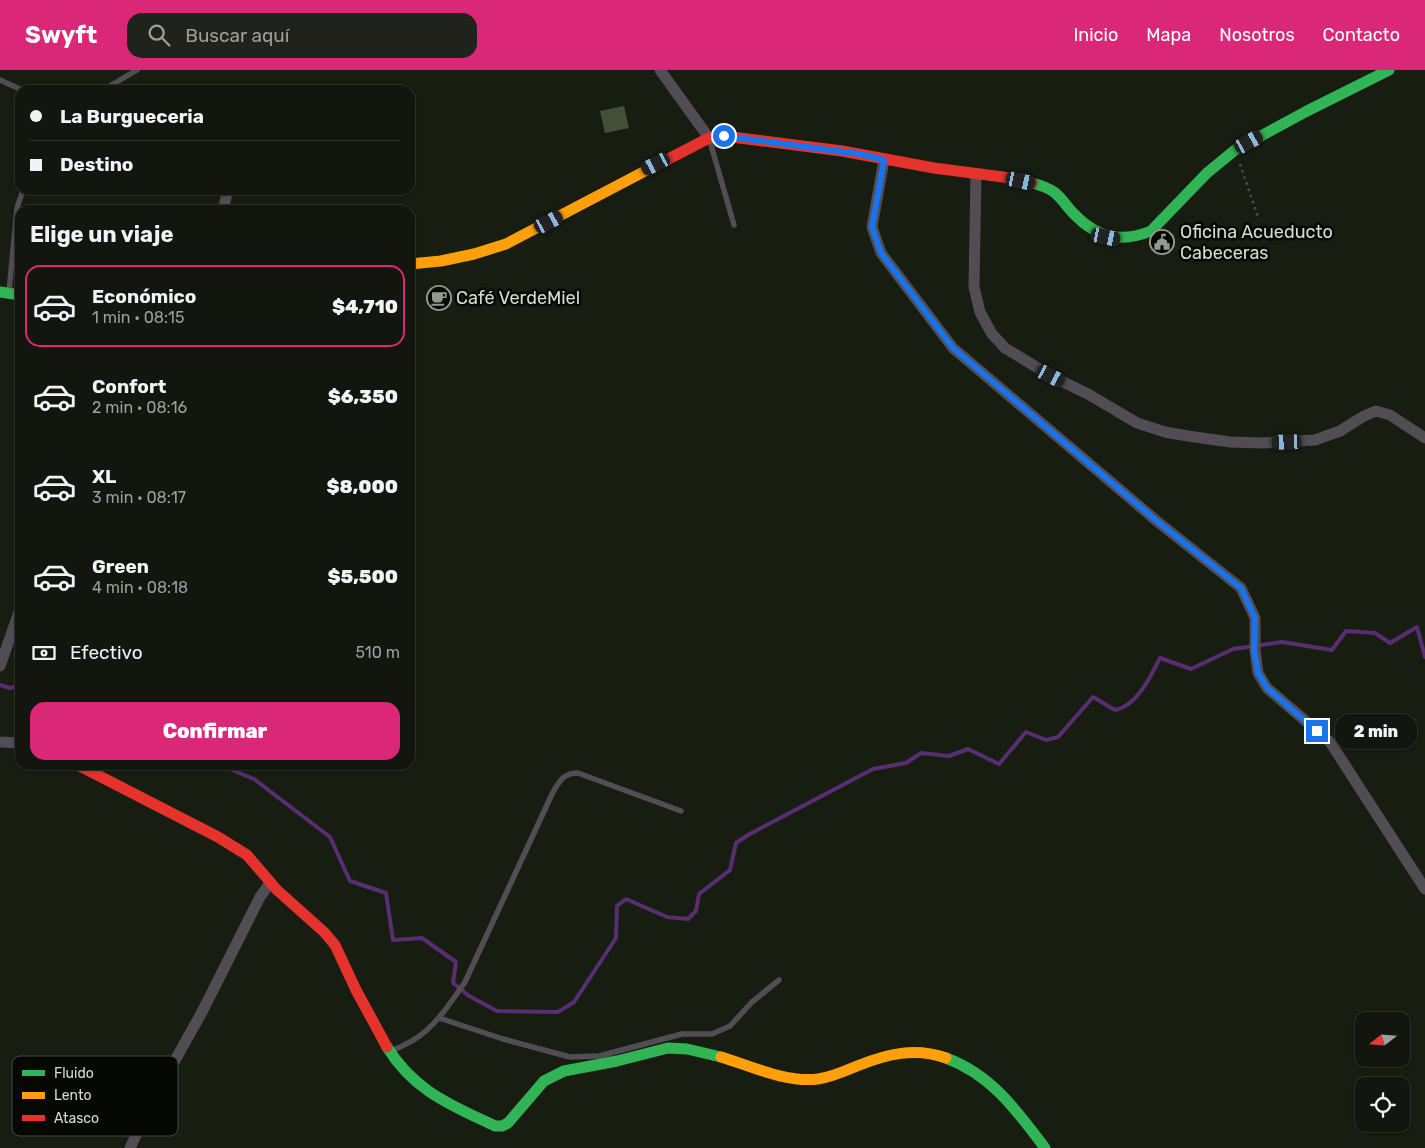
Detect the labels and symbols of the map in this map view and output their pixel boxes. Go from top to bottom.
route start [713,125,735,147]
car [1232,128,1265,156]
car [639,151,672,177]
car [1004,171,1037,191]
car [532,208,565,236]
place label: Oficina Acueducto Cabeceras [1180,221,1333,264]
car [1089,227,1122,247]
public building icon: Oficina Acueducto Cabeceras [1149,229,1175,255]
cafe icon: Café VerdeMiel [426,285,452,311]
place label: Café VerdeMiel [456,287,580,309]
car [1034,363,1067,389]
car [1271,434,1302,450]
callout: 2 min [1334,714,1417,748]
route end [1306,720,1328,742]
north arrow [1355,1012,1410,1068]
legend [12,1056,178,1136]
text: Fluido [54,1065,94,1082]
text: Lento [54,1087,91,1104]
text: Atasco [54,1110,99,1127]

